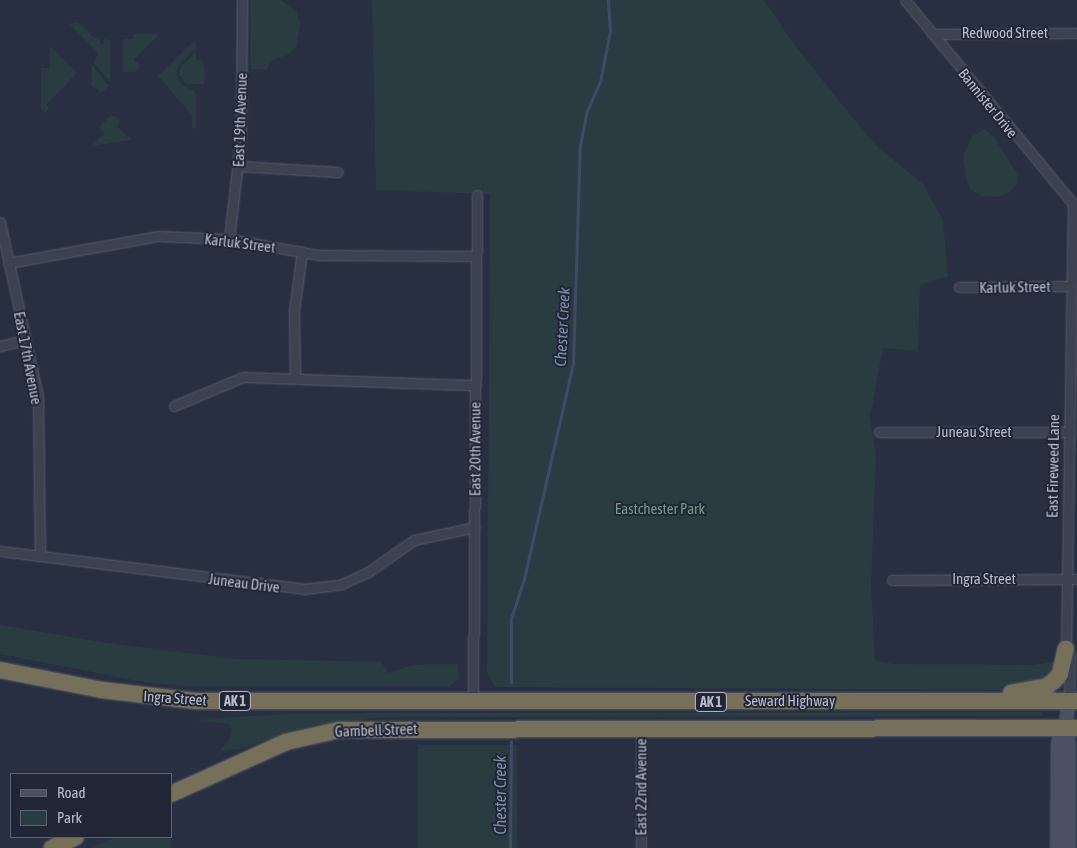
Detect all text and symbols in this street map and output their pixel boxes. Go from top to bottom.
street label: Redwood Street [962,24,1048,42]
street label: Bannister Drive [955,65,1021,141]
street label: East 19th Avenue [229,73,251,167]
street label: Karluk Street [204,230,276,256]
street label: Karluk Street [979,277,1051,297]
water label: Chester Creek [550,287,574,367]
street label: East 17th Avenue [10,310,46,406]
street label: East 20th Avenue [466,402,484,496]
street label: East Fireweed Lane [1043,414,1063,518]
street label: Juneau Street [936,423,1012,441]
park label: Eastchester Park [615,500,705,518]
street label: Juneau Drive [207,570,281,596]
street label: Ingra Street [952,570,1016,588]
street label: Ingra Street [143,687,207,709]
road number: AK 1 [219,689,251,712]
road number: AK 1 [695,690,727,714]
street label: Seward Highway [745,692,835,710]
street label: Gambell Street [334,720,418,740]
street label: East 22nd Avenue [632,738,650,836]
water label: Chester Creek [490,755,510,835]
legend [10,773,172,838]
text: Road [57,784,86,801]
text: Park [57,809,82,826]

